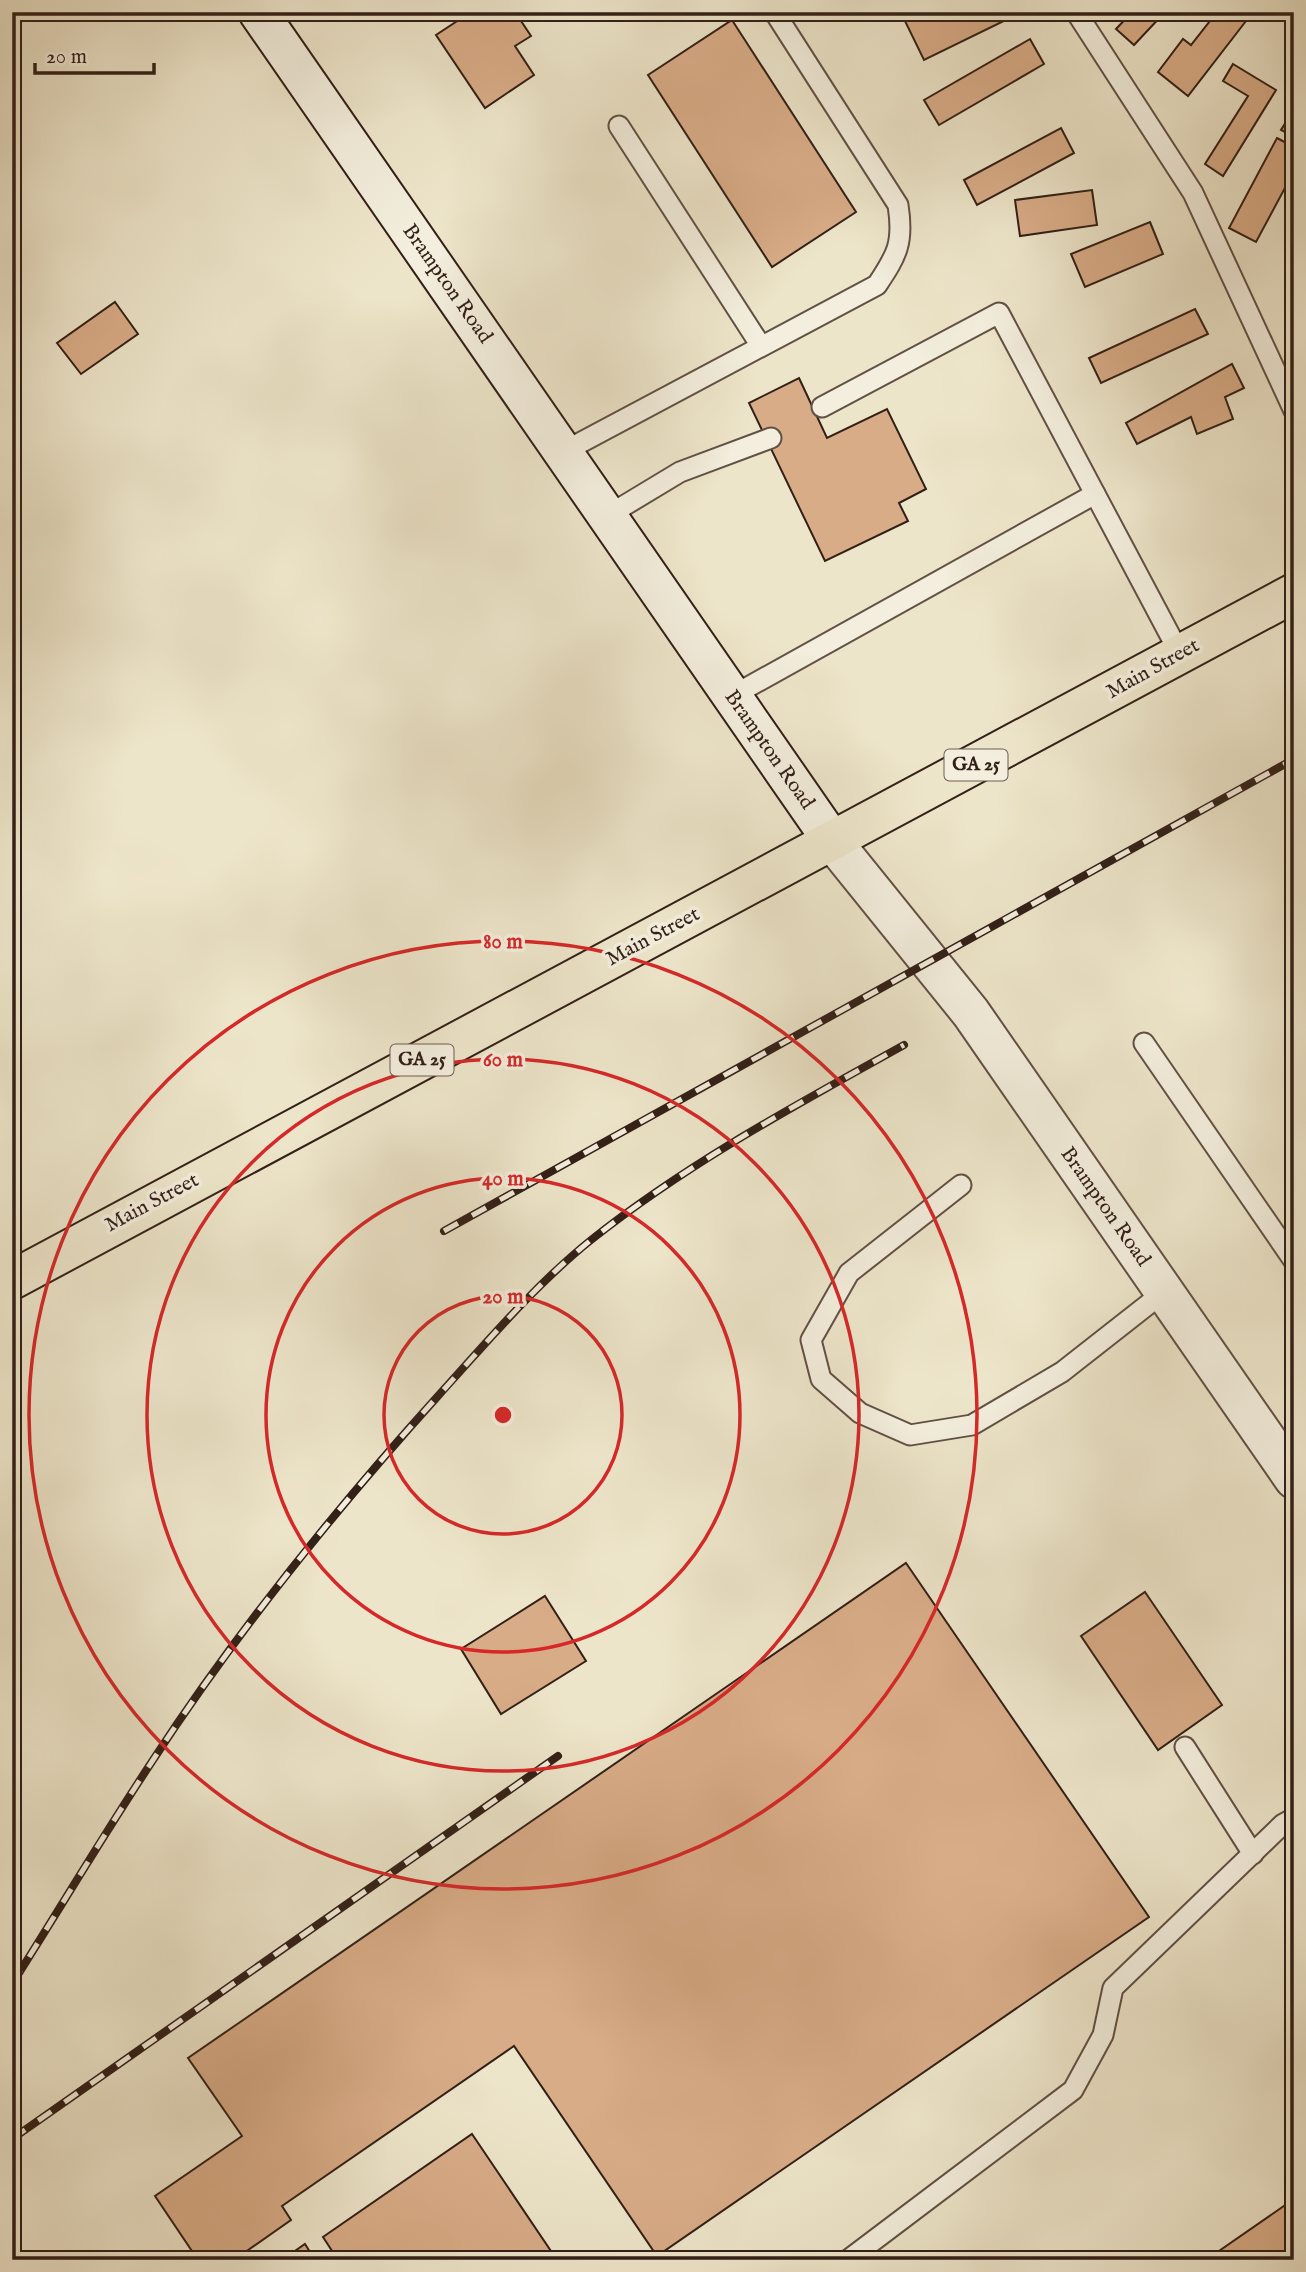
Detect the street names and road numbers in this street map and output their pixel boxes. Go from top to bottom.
street label: Brampton Road [396,219,499,350]
street label: Main Street [1102,632,1204,706]
street label: Brampton Road [718,685,821,816]
road number: GA 25 [944,750,1007,780]
street label: Main Street [601,901,705,973]
road number: GA 25 [390,1044,453,1076]
street label: Brampton Road [1054,1142,1157,1273]
street label: Main Street [100,1167,204,1239]

